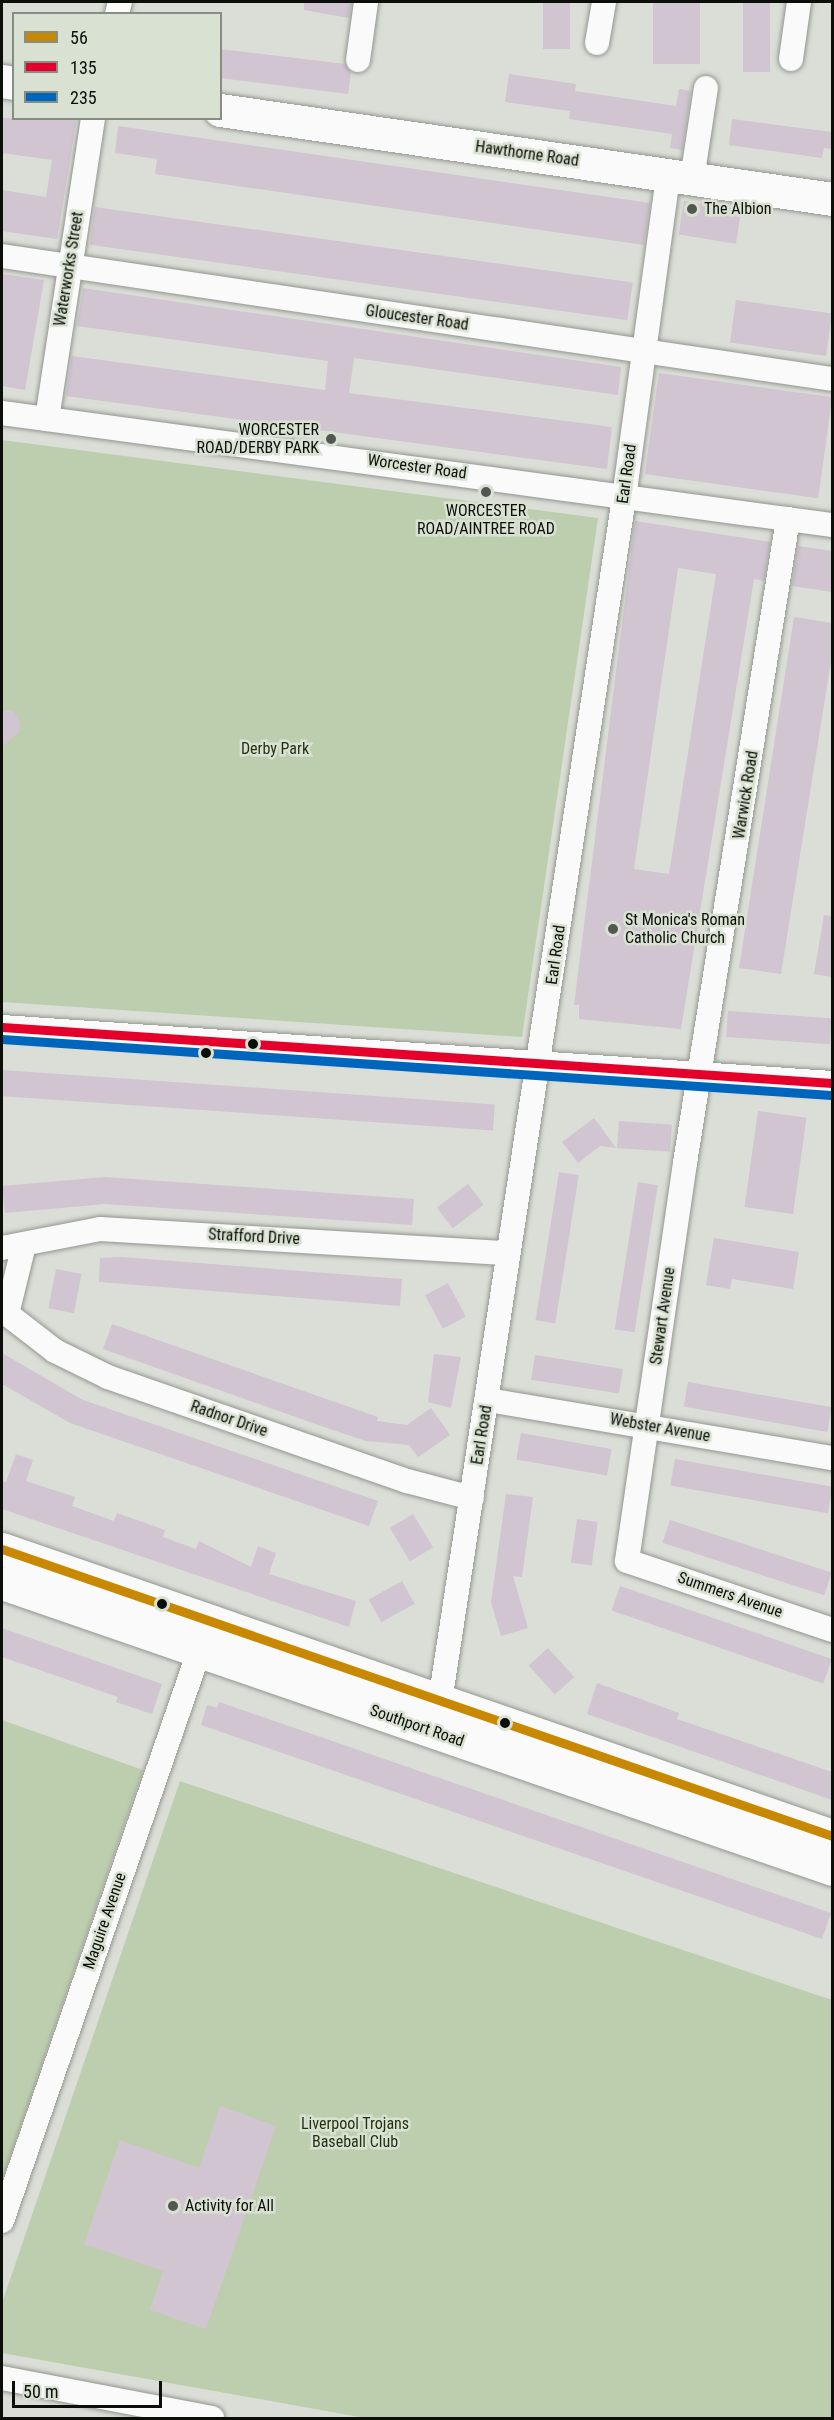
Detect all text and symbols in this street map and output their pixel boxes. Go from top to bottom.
legend [12,12,222,120]
text: 56 [70,27,88,48]
text: 135 [70,57,97,78]
text: 235 [70,87,97,108]
street label: Hawthorne Road [474,137,580,171]
place label: The Albion [704,199,771,219]
marker: The Albion [685,202,699,216]
street label: Waterworks Street [50,210,88,328]
street label: Gloucester Road [364,301,470,335]
place label: WORCESTER ROAD/DERBY PARK [197,420,319,458]
marker: WORCESTER ROAD/DERBY PARK [324,432,338,446]
street label: Earl Road [613,443,641,505]
street label: Worcester Road [366,451,468,483]
marker: WORCESTER ROAD/AINTREE ROAD [479,485,493,499]
place label: WORCESTER ROAD/AINTREE ROAD [417,501,555,539]
park label: Derby Park [241,739,309,759]
street label: Warwick Road [730,750,762,840]
place label: St Monica's Roman Catholic Church [625,910,745,948]
marker: St Monica's Roman Catholic Church [606,922,620,936]
street label: Earl Road [542,924,570,986]
unlabelled marker [247,1038,259,1050]
unlabelled marker [200,1047,212,1059]
street label: Strafford Drive [208,1225,300,1249]
street label: Stewart Avenue [647,1266,679,1366]
street label: Radnor Drive [188,1397,270,1441]
street label: Earl Road [468,1404,496,1466]
street label: Webster Avenue [608,1410,712,1446]
street label: Summers Avenue [675,1568,785,1622]
unlabelled marker [156,1598,168,1610]
street label: Southport Road [367,1701,467,1751]
unlabelled marker [499,1717,511,1729]
street label: Maguire Avenue [79,1870,131,1972]
park label: Liverpool Trojans Baseball Club [301,2114,409,2152]
place label: Activity for All [185,2196,274,2216]
marker: Activity for All [166,2199,180,2213]
scale bar [15,2369,165,2407]
text: 50 m [23,2381,58,2402]

